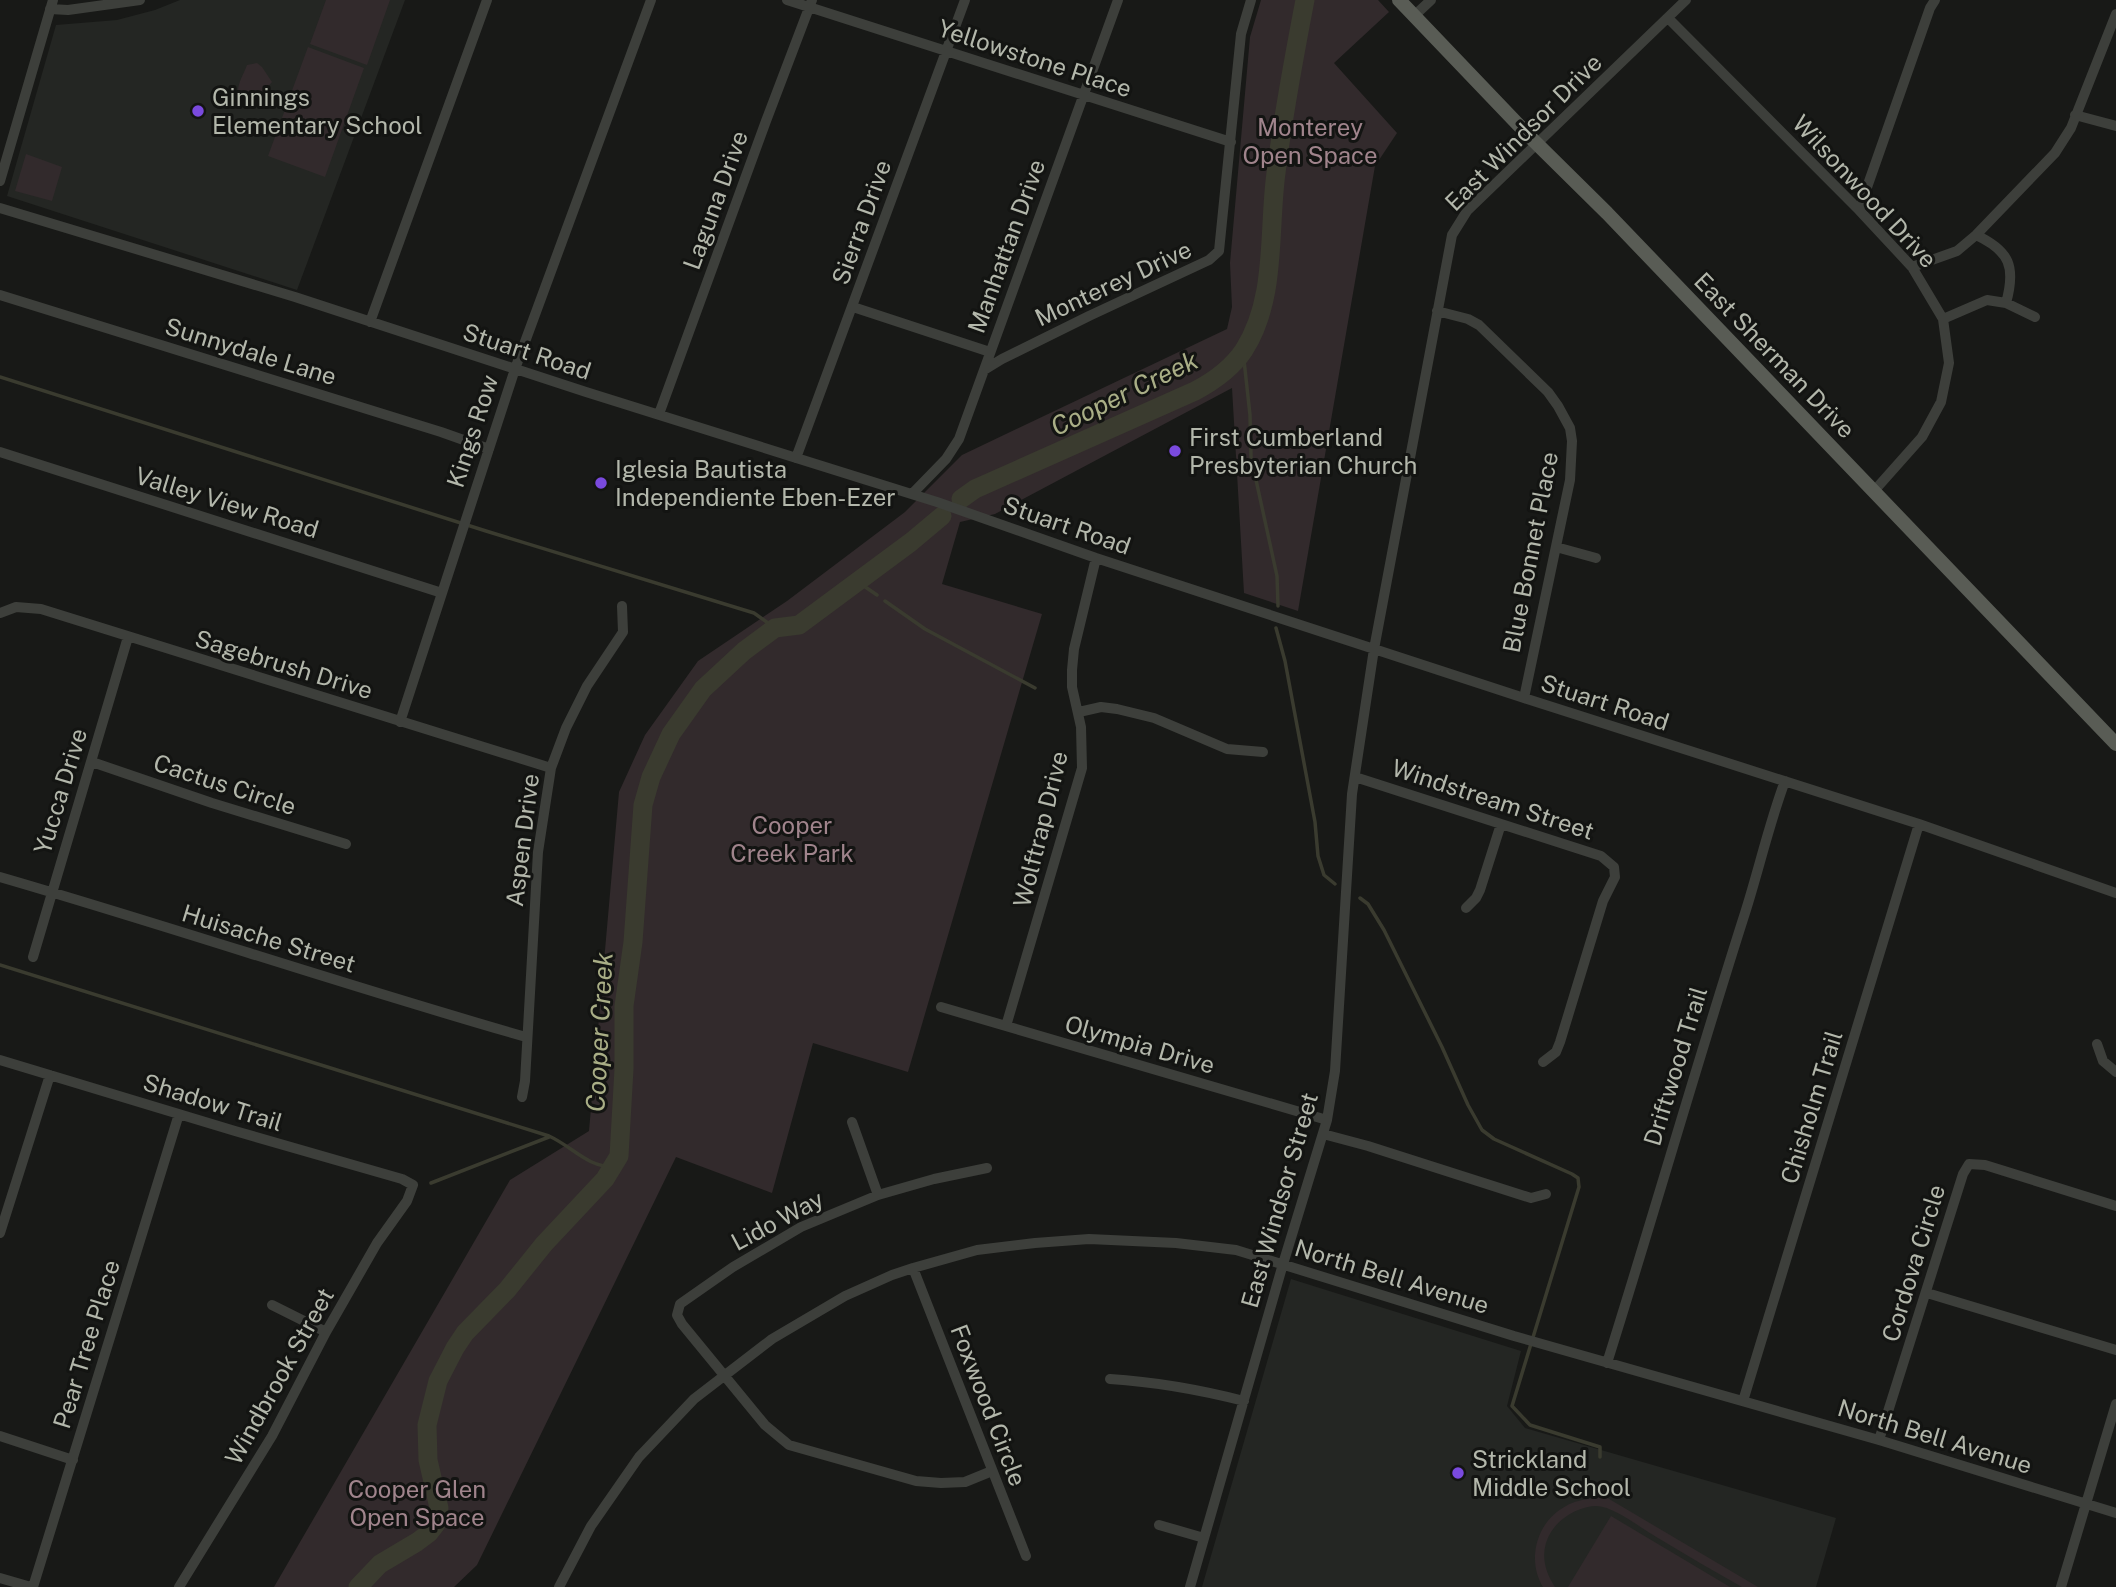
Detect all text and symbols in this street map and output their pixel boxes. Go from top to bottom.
street label: Yellowstone Place [935,13,1135,103]
street label: East Windsor Drive [1439,48,1607,216]
place label: Ginnings Elementary School [212,83,423,139]
marker: Ginnings Elementary School [190,103,206,119]
street label: Wilsonwood Drive [1787,109,1943,273]
park label: Monterey Open Space [1242,113,1378,169]
street label: Laguna Drive [677,127,753,273]
street label: Manhattan Drive [962,155,1050,337]
street label: Sierra Drive [826,156,896,288]
street label: Monterey Drive [1030,235,1196,331]
street label: East Sherman Drive [1689,267,1861,443]
street label: Sunnydale Lane [162,312,340,390]
street label: Stuart Road [459,317,595,385]
water label: Cooper Creek [1045,344,1203,442]
street label: Kings Row [441,371,503,491]
place label: First Cumberland Presbyterian Church [1189,423,1417,479]
marker: First Cumberland Presbyterian Church [1167,443,1183,459]
street label: Blue Bonnet Place [1497,449,1563,655]
place label: Iglesia Bautista Independiente Eben-Ezer [615,455,896,511]
street label: Valley View Road [132,461,322,543]
marker: Iglesia Bautista Independiente Eben-Ezer [593,475,609,491]
street label: Stuart Road [1000,490,1134,560]
street label: Sagebrush Drive [192,624,376,704]
street label: Stuart Road [1537,668,1673,736]
street label: Yucca Drive [28,725,92,857]
street label: Cactus Circle [150,748,300,820]
street label: Wolftrap Drive [1007,748,1073,910]
street label: Windstream Street [1388,753,1598,845]
street label: Aspen Drive [500,772,544,908]
park label: Cooper Creek Park [730,811,854,867]
street label: Huisache Street [179,898,359,978]
water label: Cooper Creek [579,951,619,1113]
street label: Driftwood Trail [1638,983,1712,1149]
street label: Olympia Drive [1062,1009,1218,1079]
street label: Chisholm Trail [1774,1027,1848,1187]
street label: Shadow Trail [140,1068,286,1136]
street label: East Windsor Street [1235,1089,1323,1311]
street label: Cordova Circle [1876,1181,1950,1345]
street label: Lido Way [726,1184,828,1256]
street label: North Bell Avenue [1291,1233,1493,1319]
street label: Pear Tree Place [47,1256,125,1432]
street label: Windbrook Street [219,1283,339,1469]
street label: Foxwood Circle [945,1320,1033,1490]
street label: North Bell Avenue [1834,1393,2036,1479]
place label: Strickland Middle School [1472,1445,1631,1501]
marker: Strickland Middle School [1450,1465,1466,1481]
park label: Cooper Glen Open Space [348,1475,486,1531]

